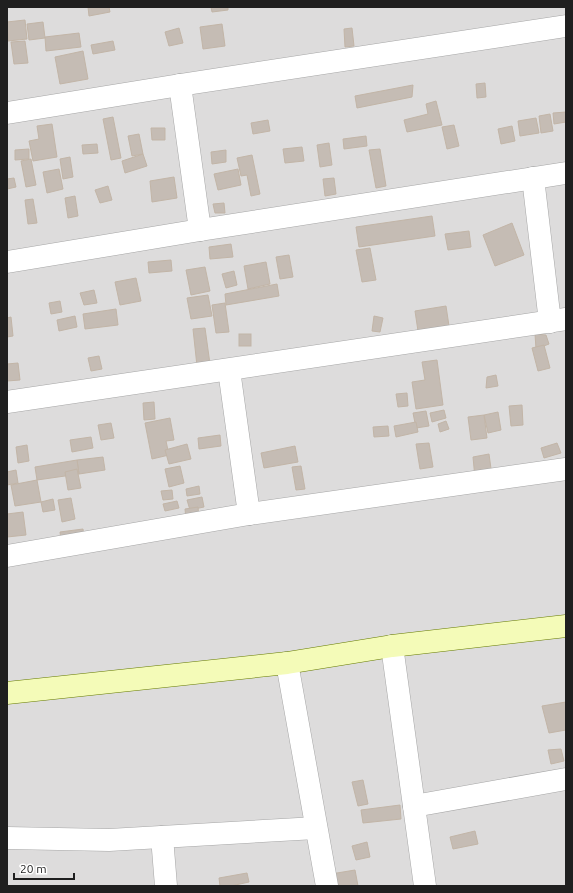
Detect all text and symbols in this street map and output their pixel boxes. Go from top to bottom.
scale bar [14,855,74,881]
text: 20 m [20,862,47,875]

